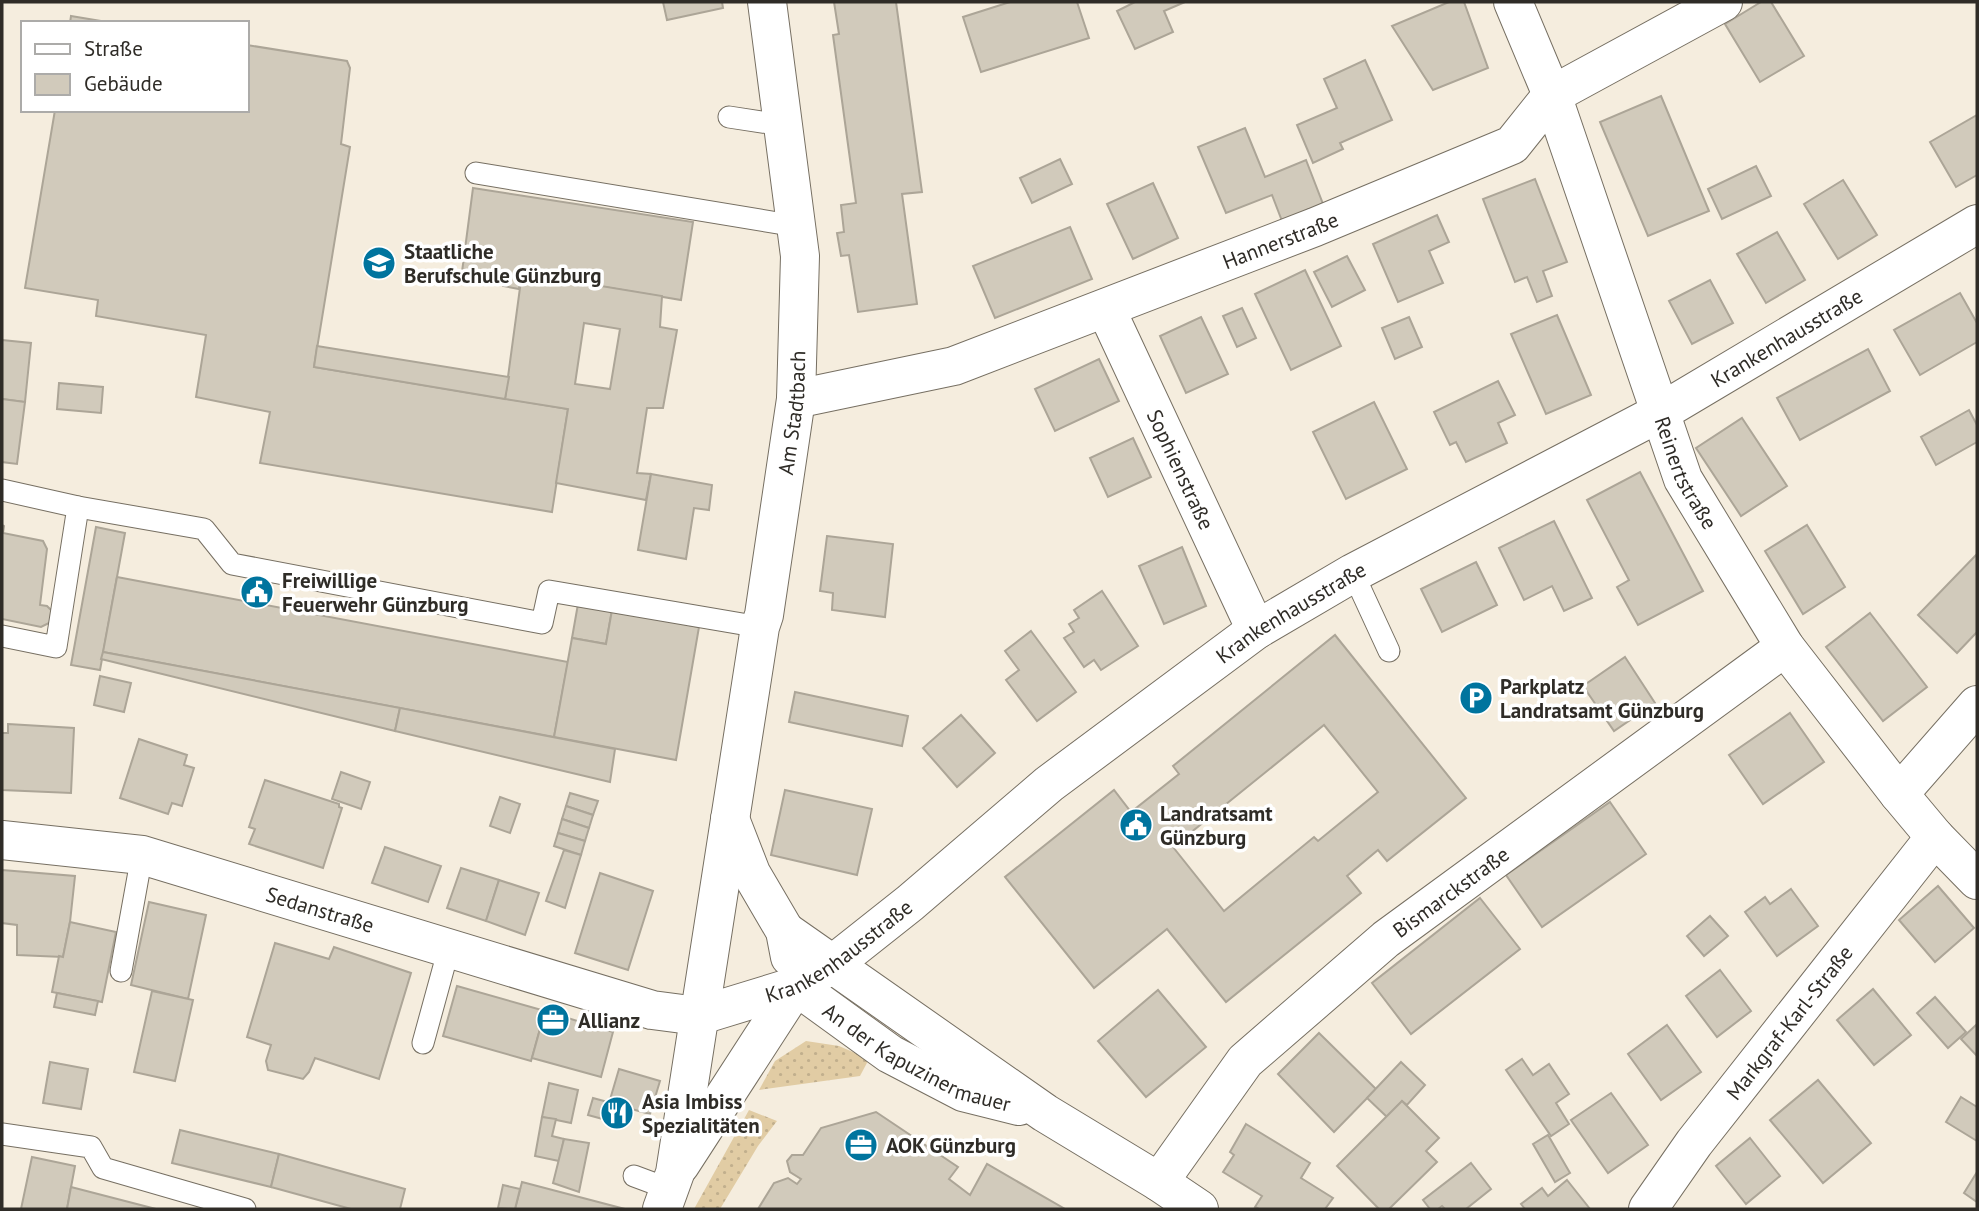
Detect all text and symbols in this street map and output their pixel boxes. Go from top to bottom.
legend [21,21,248,112]
text: Straße [84,35,143,62]
text: Gebäude [84,70,163,97]
street label: Hannerstraße [1218,205,1342,275]
place label: Staatliche Berufschule Günzburg [404,238,601,289]
school or university icon: Staatliche Berufschule Günzburg [360,244,398,282]
street label: Krankenhausstraße [1706,282,1867,393]
street label: Am Stadtbach [771,350,811,476]
street label: Sophienstraße [1141,405,1221,534]
street label: Reinertstraße [1649,413,1724,534]
street label: Krankenhausstraße [1210,555,1370,669]
place label: Freiwillige Feuerwehr Günzburg [282,567,468,618]
public building icon: Freiwillige Feuerwehr Günzburg [238,573,276,611]
place label: Parkplatz Landratsamt Günzburg [1500,673,1704,724]
parking icon: Parkplatz Landratsamt Günzburg [1457,679,1495,717]
place label: Landratsamt Günzburg [1160,800,1273,851]
public building icon: Landratsamt Günzburg [1117,806,1155,844]
street label: Bismarckstraße [1387,840,1514,943]
street label: Sedanstraße [263,880,378,938]
street label: Krankenhausstraße [762,893,918,1008]
street label: Markgraf-Karl-Straße [1720,940,1858,1105]
street label: An der Kapuzinermauer [818,997,1014,1117]
office icon: Allianz [534,1001,572,1039]
place label: Allianz [578,1007,640,1034]
place label: Asia Imbiss Spezialitäten [642,1088,760,1139]
restaurant icon: Asia Imbiss Spezialitäten [598,1094,636,1132]
office icon: AOK Günzburg [842,1126,880,1164]
place label: AOK Günzburg [886,1132,1016,1159]

